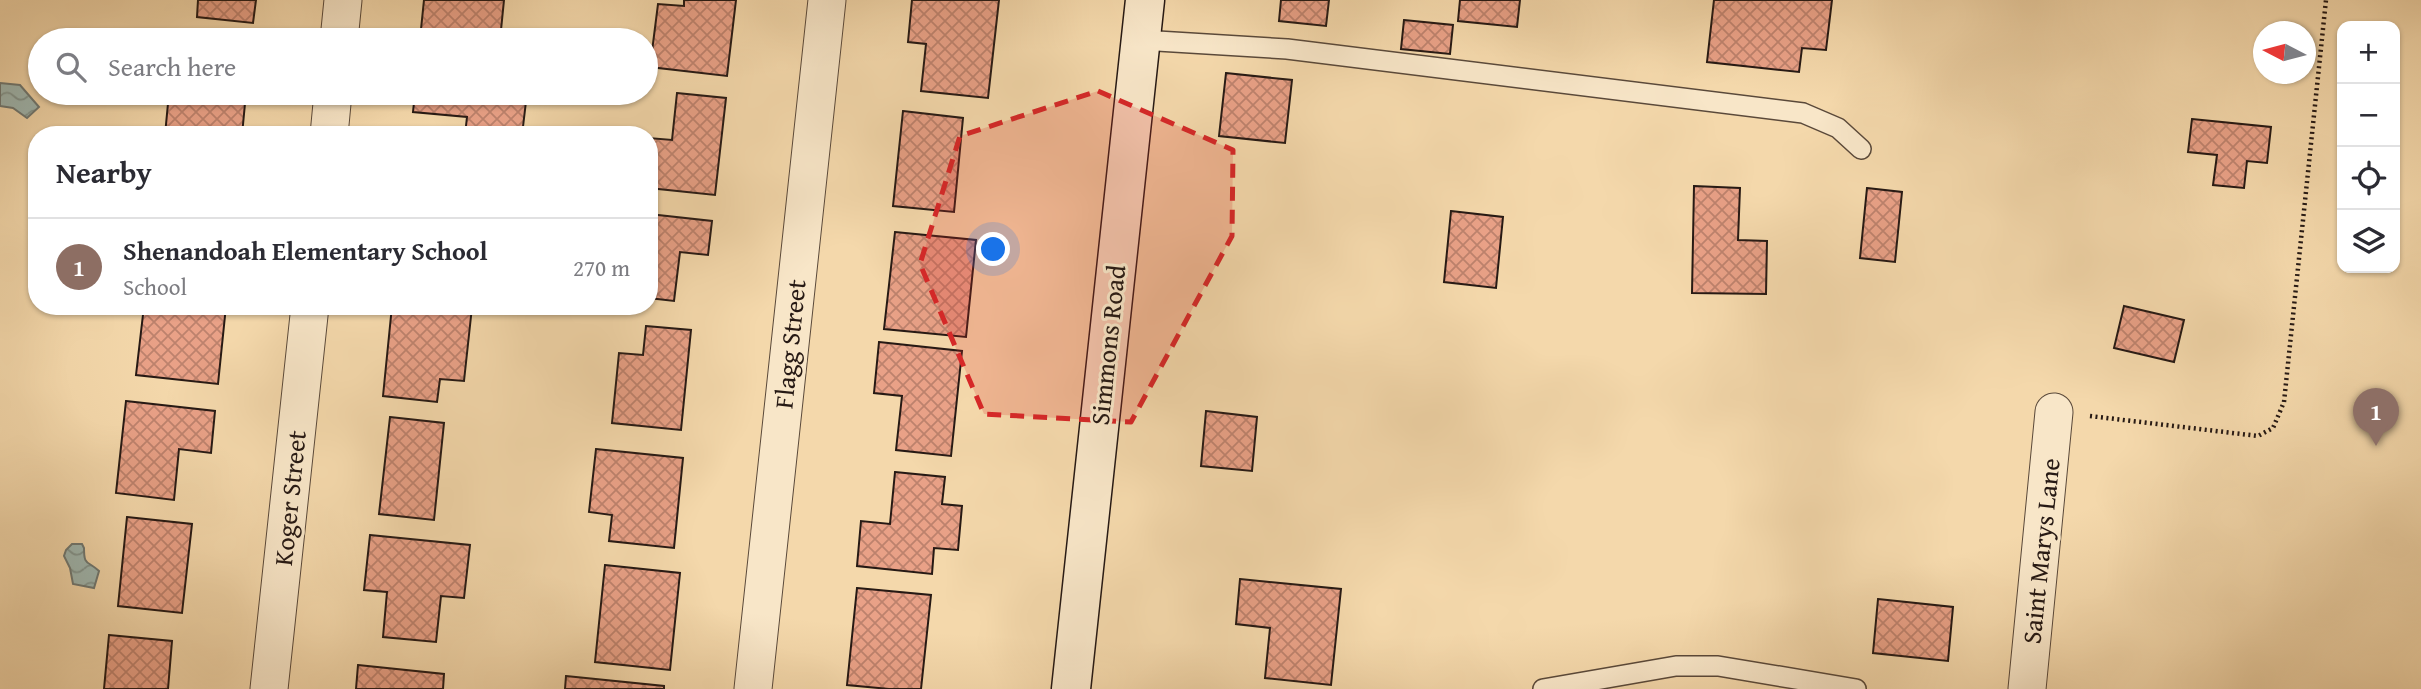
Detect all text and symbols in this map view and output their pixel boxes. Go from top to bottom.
north arrow [2253,21,2316,84]
map controls [2337,21,2400,273]
button: + [2337,21,2400,84]
search box [28,28,658,105]
text: Search here [108,47,236,86]
icon: search [52,48,90,86]
button: − [2337,84,2400,147]
button: locate [2337,147,2400,210]
text: Nearby [56,150,152,194]
button: layers [2337,210,2400,273]
text: Shenandoah Elementary School [123,231,488,270]
your location [976,232,1010,266]
text: 1 [73,251,85,284]
text: 270 m [573,251,630,284]
street label: Simmons Road [1080,263,1135,427]
text: School [123,270,187,303]
street label: Flagg Street [763,277,816,410]
pin: 1 [2353,388,2399,446]
street label: Koger Street [263,428,316,568]
street label: Saint Marys Lane [2011,456,2070,646]

